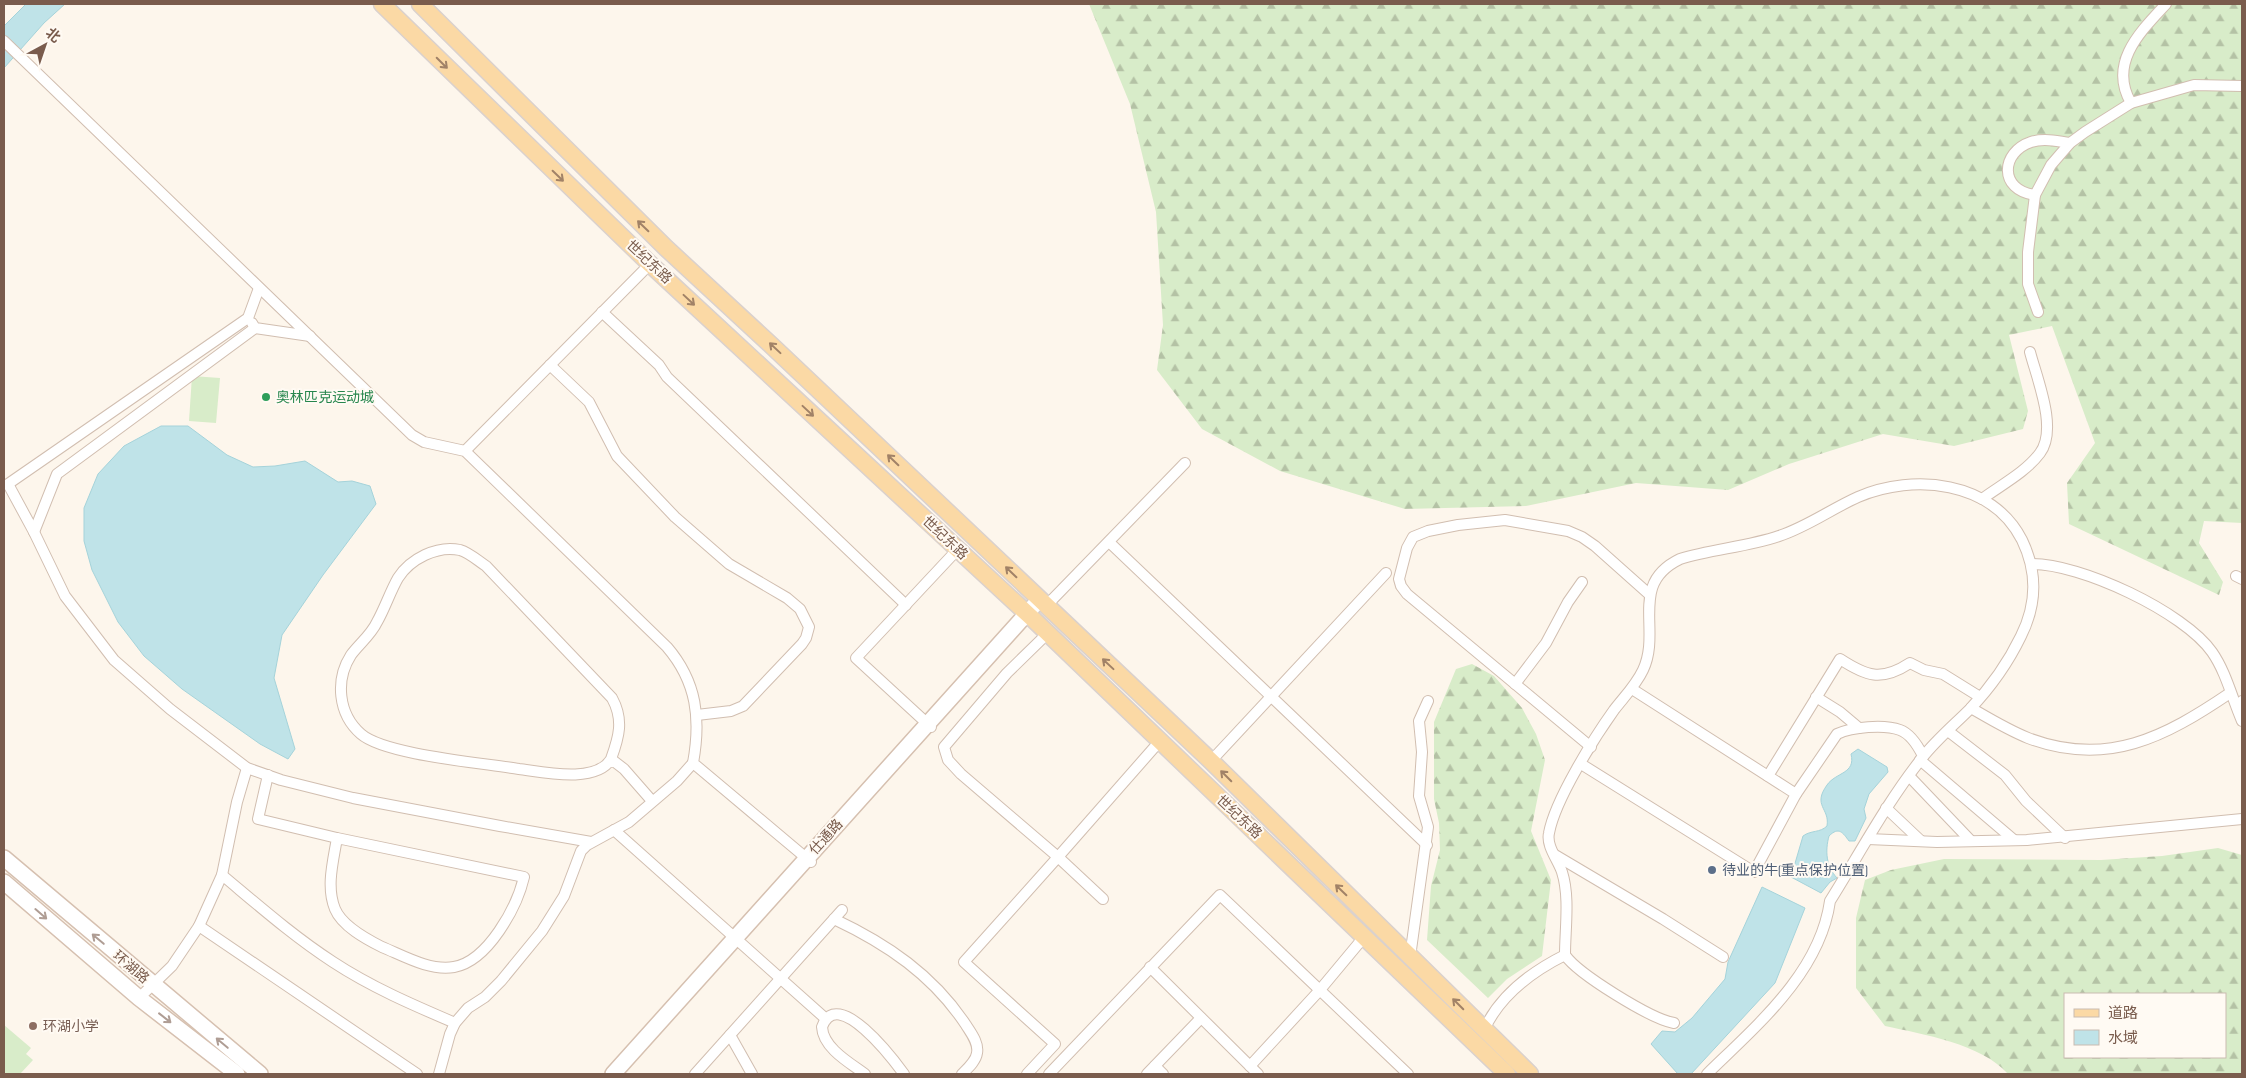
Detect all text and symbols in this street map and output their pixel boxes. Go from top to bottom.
north arrow [20,20,70,70]
text: 北 [42,24,64,46]
one-way arrow [436,56,448,69]
one-way arrow [552,170,565,182]
one-way arrow [637,220,649,232]
street label: 世纪东路 [623,237,675,287]
one-way arrow [682,294,695,306]
one-way arrow [769,342,781,354]
place label: 奥林匹克运动城 [276,389,374,406]
marker: 奥林匹克运动城 [260,391,272,403]
one-way arrow [802,405,814,417]
one-way arrow [886,454,899,466]
street label: 世纪东路 [919,513,971,563]
one-way arrow [1004,566,1017,578]
one-way arrow [1101,658,1114,670]
one-way arrow [1219,770,1232,782]
street label: 世纪东路 [1213,792,1265,842]
street label: 仕通路 [806,816,846,858]
place label: 待业的牛(重点保护位置) [1722,862,1868,879]
marker: 待业的牛(重点保护位置) [1706,864,1718,876]
one-way arrow [1335,884,1348,896]
one-way arrow [34,908,47,919]
one-way arrow [92,933,105,944]
street label: 环湖路 [109,947,153,987]
legend [2064,993,2226,1058]
one-way arrow [1451,998,1464,1010]
text: 道路 [2108,1004,2138,1023]
one-way arrow [158,1013,172,1023]
place label: 环湖小学 [43,1018,99,1035]
marker: 环湖小学 [27,1020,39,1032]
text: 水域 [2108,1029,2138,1048]
one-way arrow [216,1038,229,1049]

